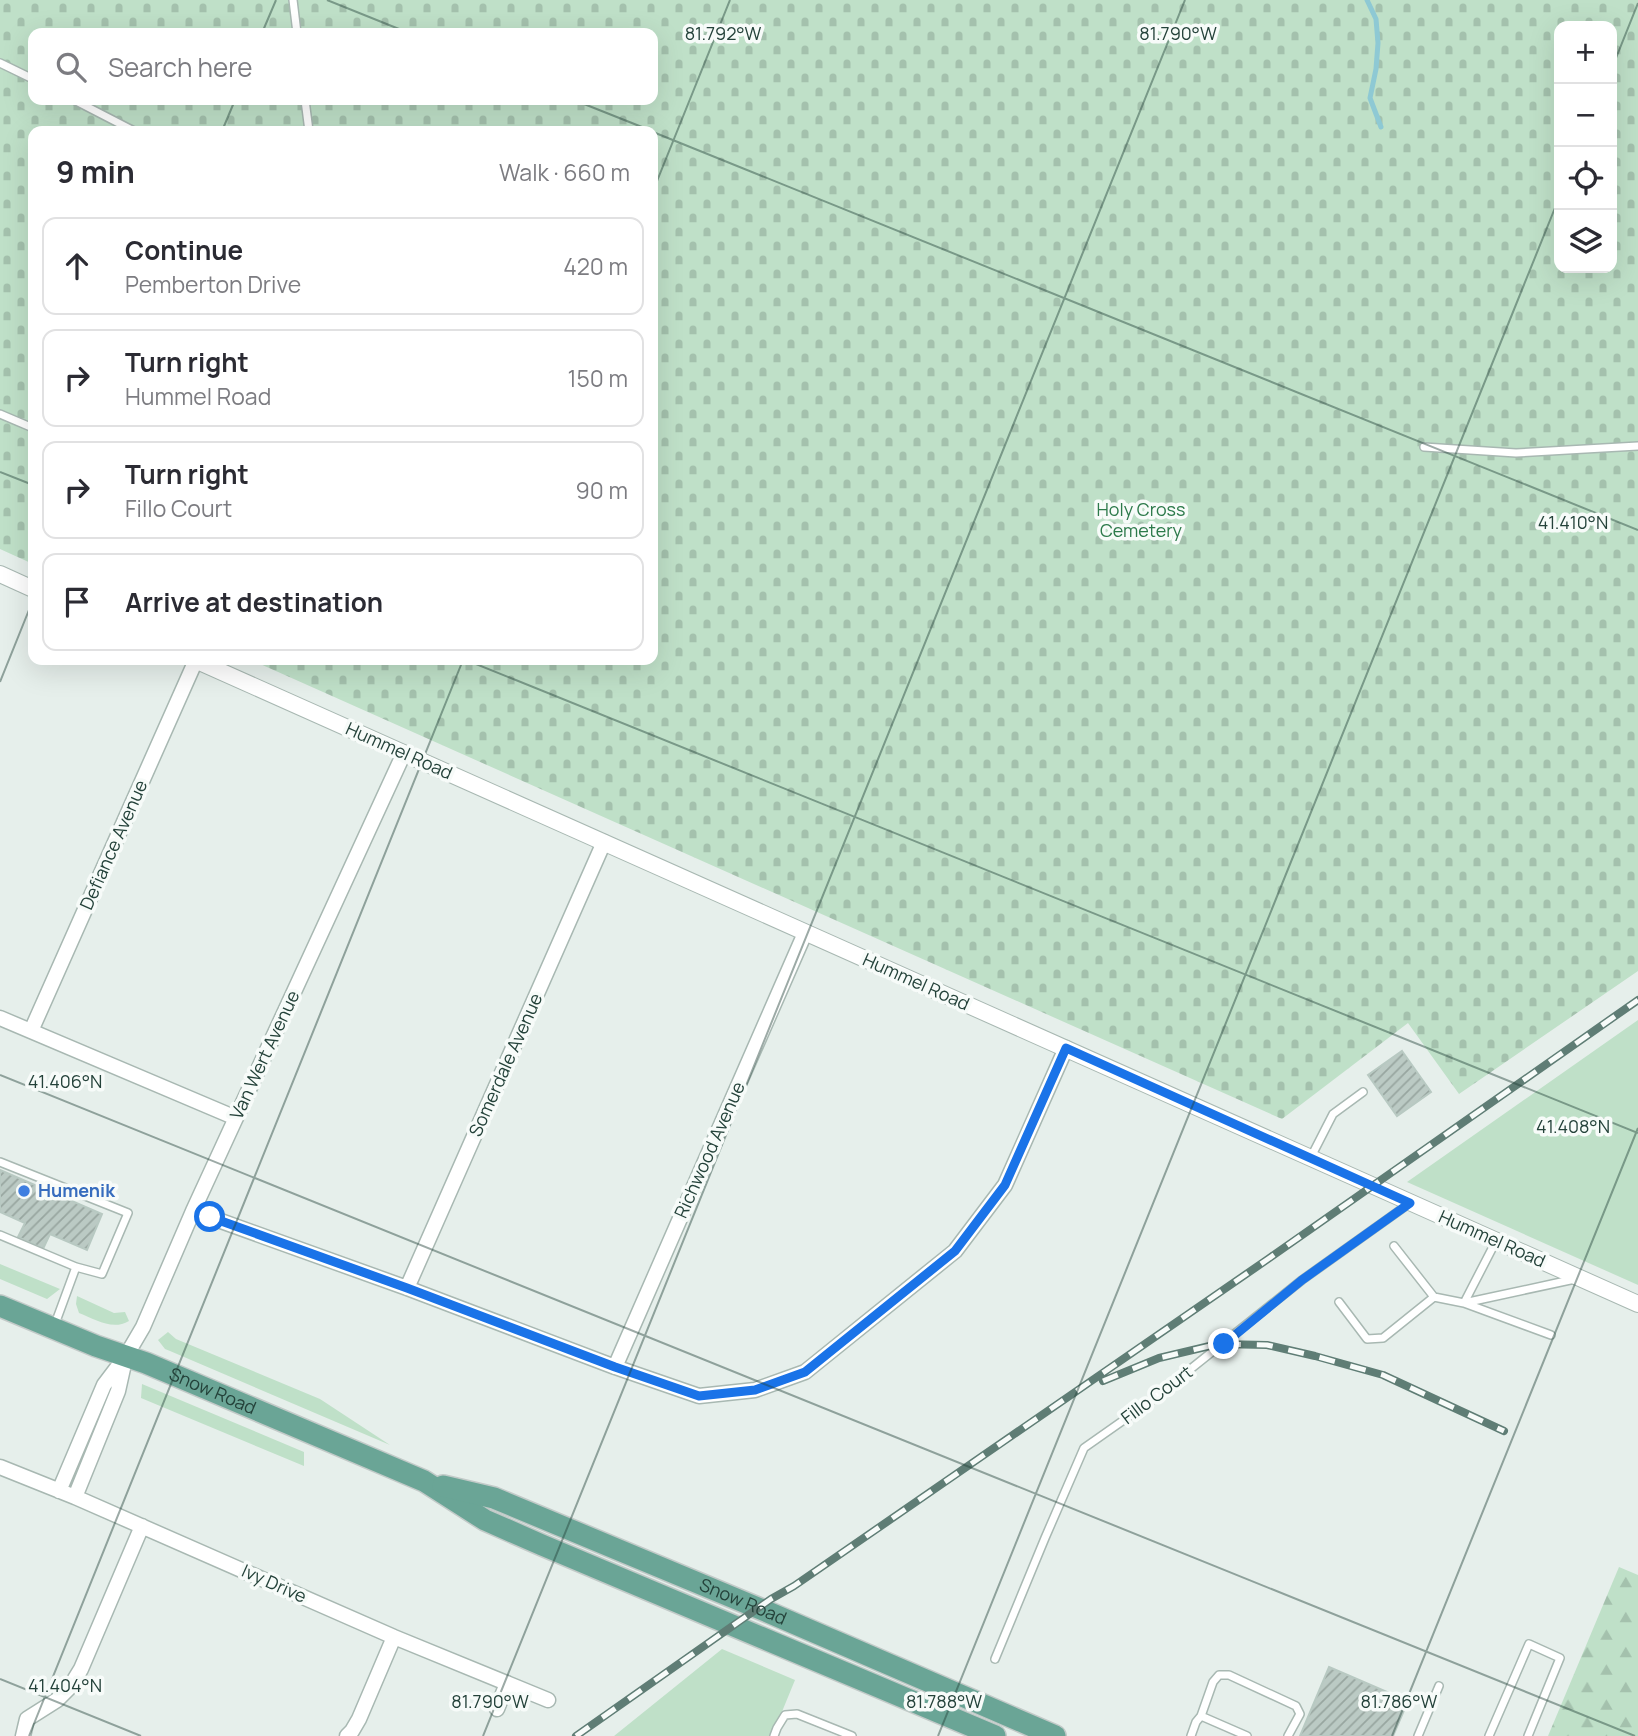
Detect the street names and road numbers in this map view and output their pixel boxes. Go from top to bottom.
street label: Hummel Road [342,716,457,784]
street label: Defiance Avenue [74,776,152,913]
street label: Hummel Road [859,947,974,1015]
street label: Van Wert Avenue [224,986,304,1123]
street label: Somerdale Avenue [463,989,547,1140]
street label: Richwood Avenue [668,1078,750,1222]
street label: Hummel Road [1435,1204,1550,1272]
street label: Fillo Court [1116,1359,1197,1429]
street label: Snow Road [166,1361,260,1419]
street label: Ivy Drive [238,1558,311,1608]
street label: Snow Road [696,1572,790,1630]

